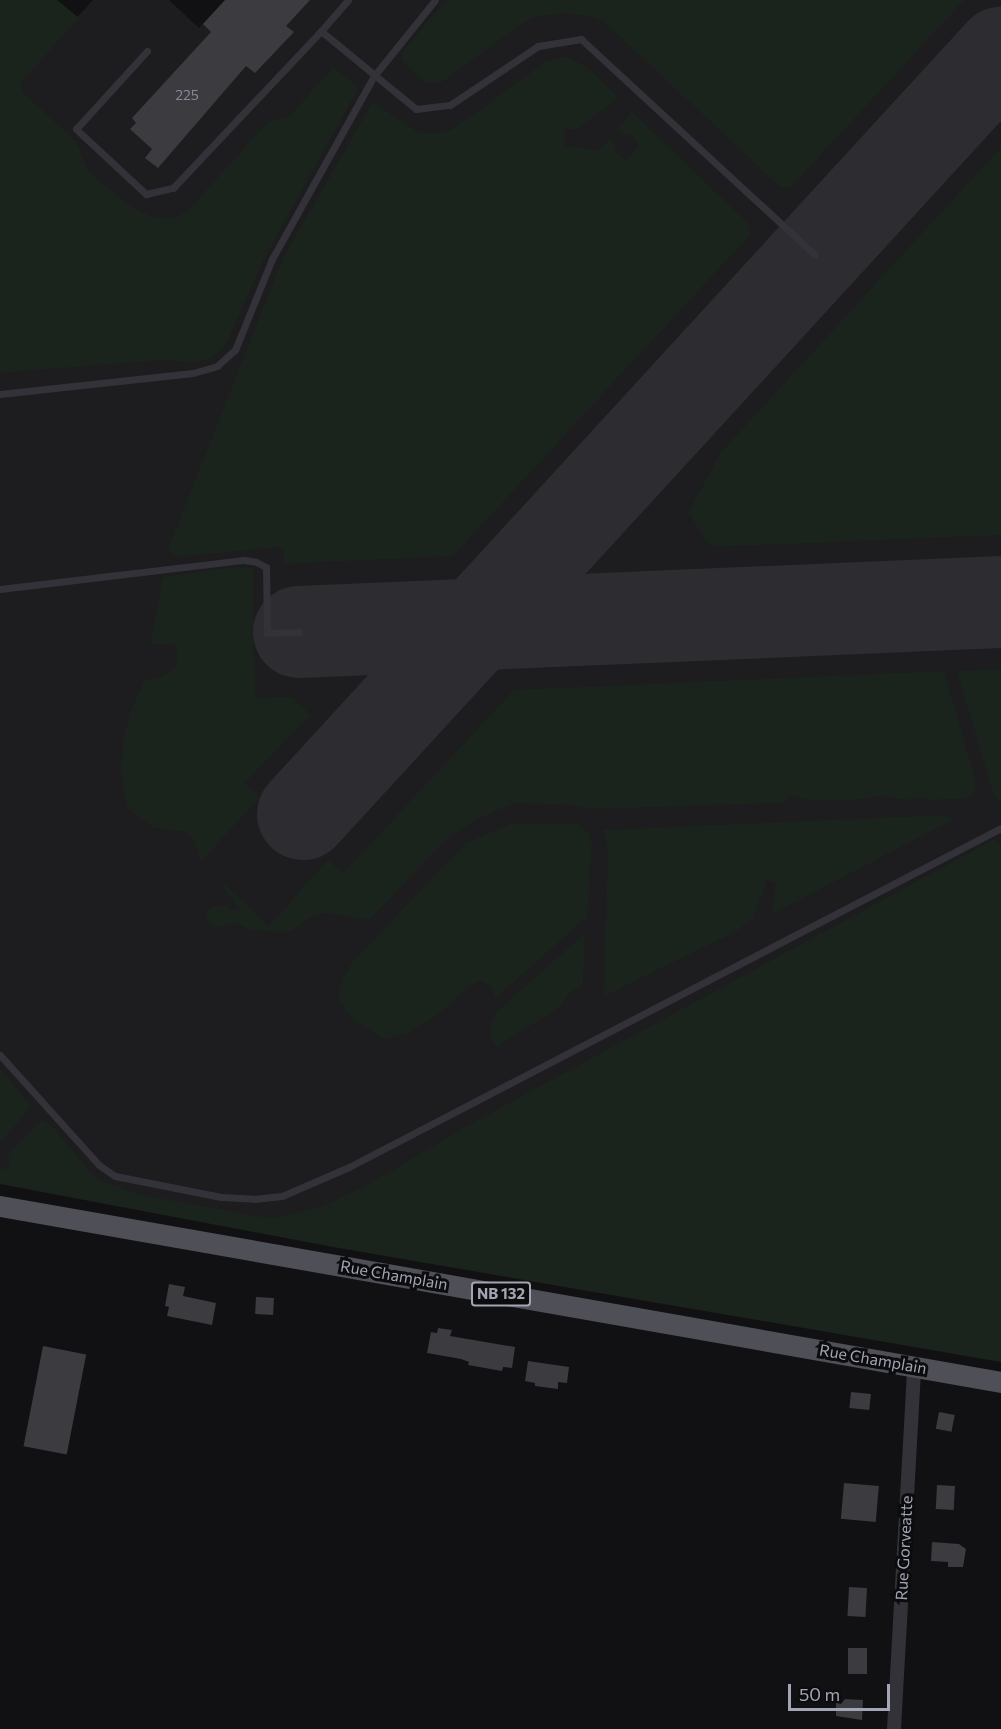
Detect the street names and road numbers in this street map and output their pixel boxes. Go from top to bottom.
street label: Rue Champlain [339,1256,449,1294]
road number: NB 132 [470,1282,532,1306]
street label: Rue Champlain [818,1340,928,1378]
street label: Rue Gorveatte [892,1495,916,1601]

